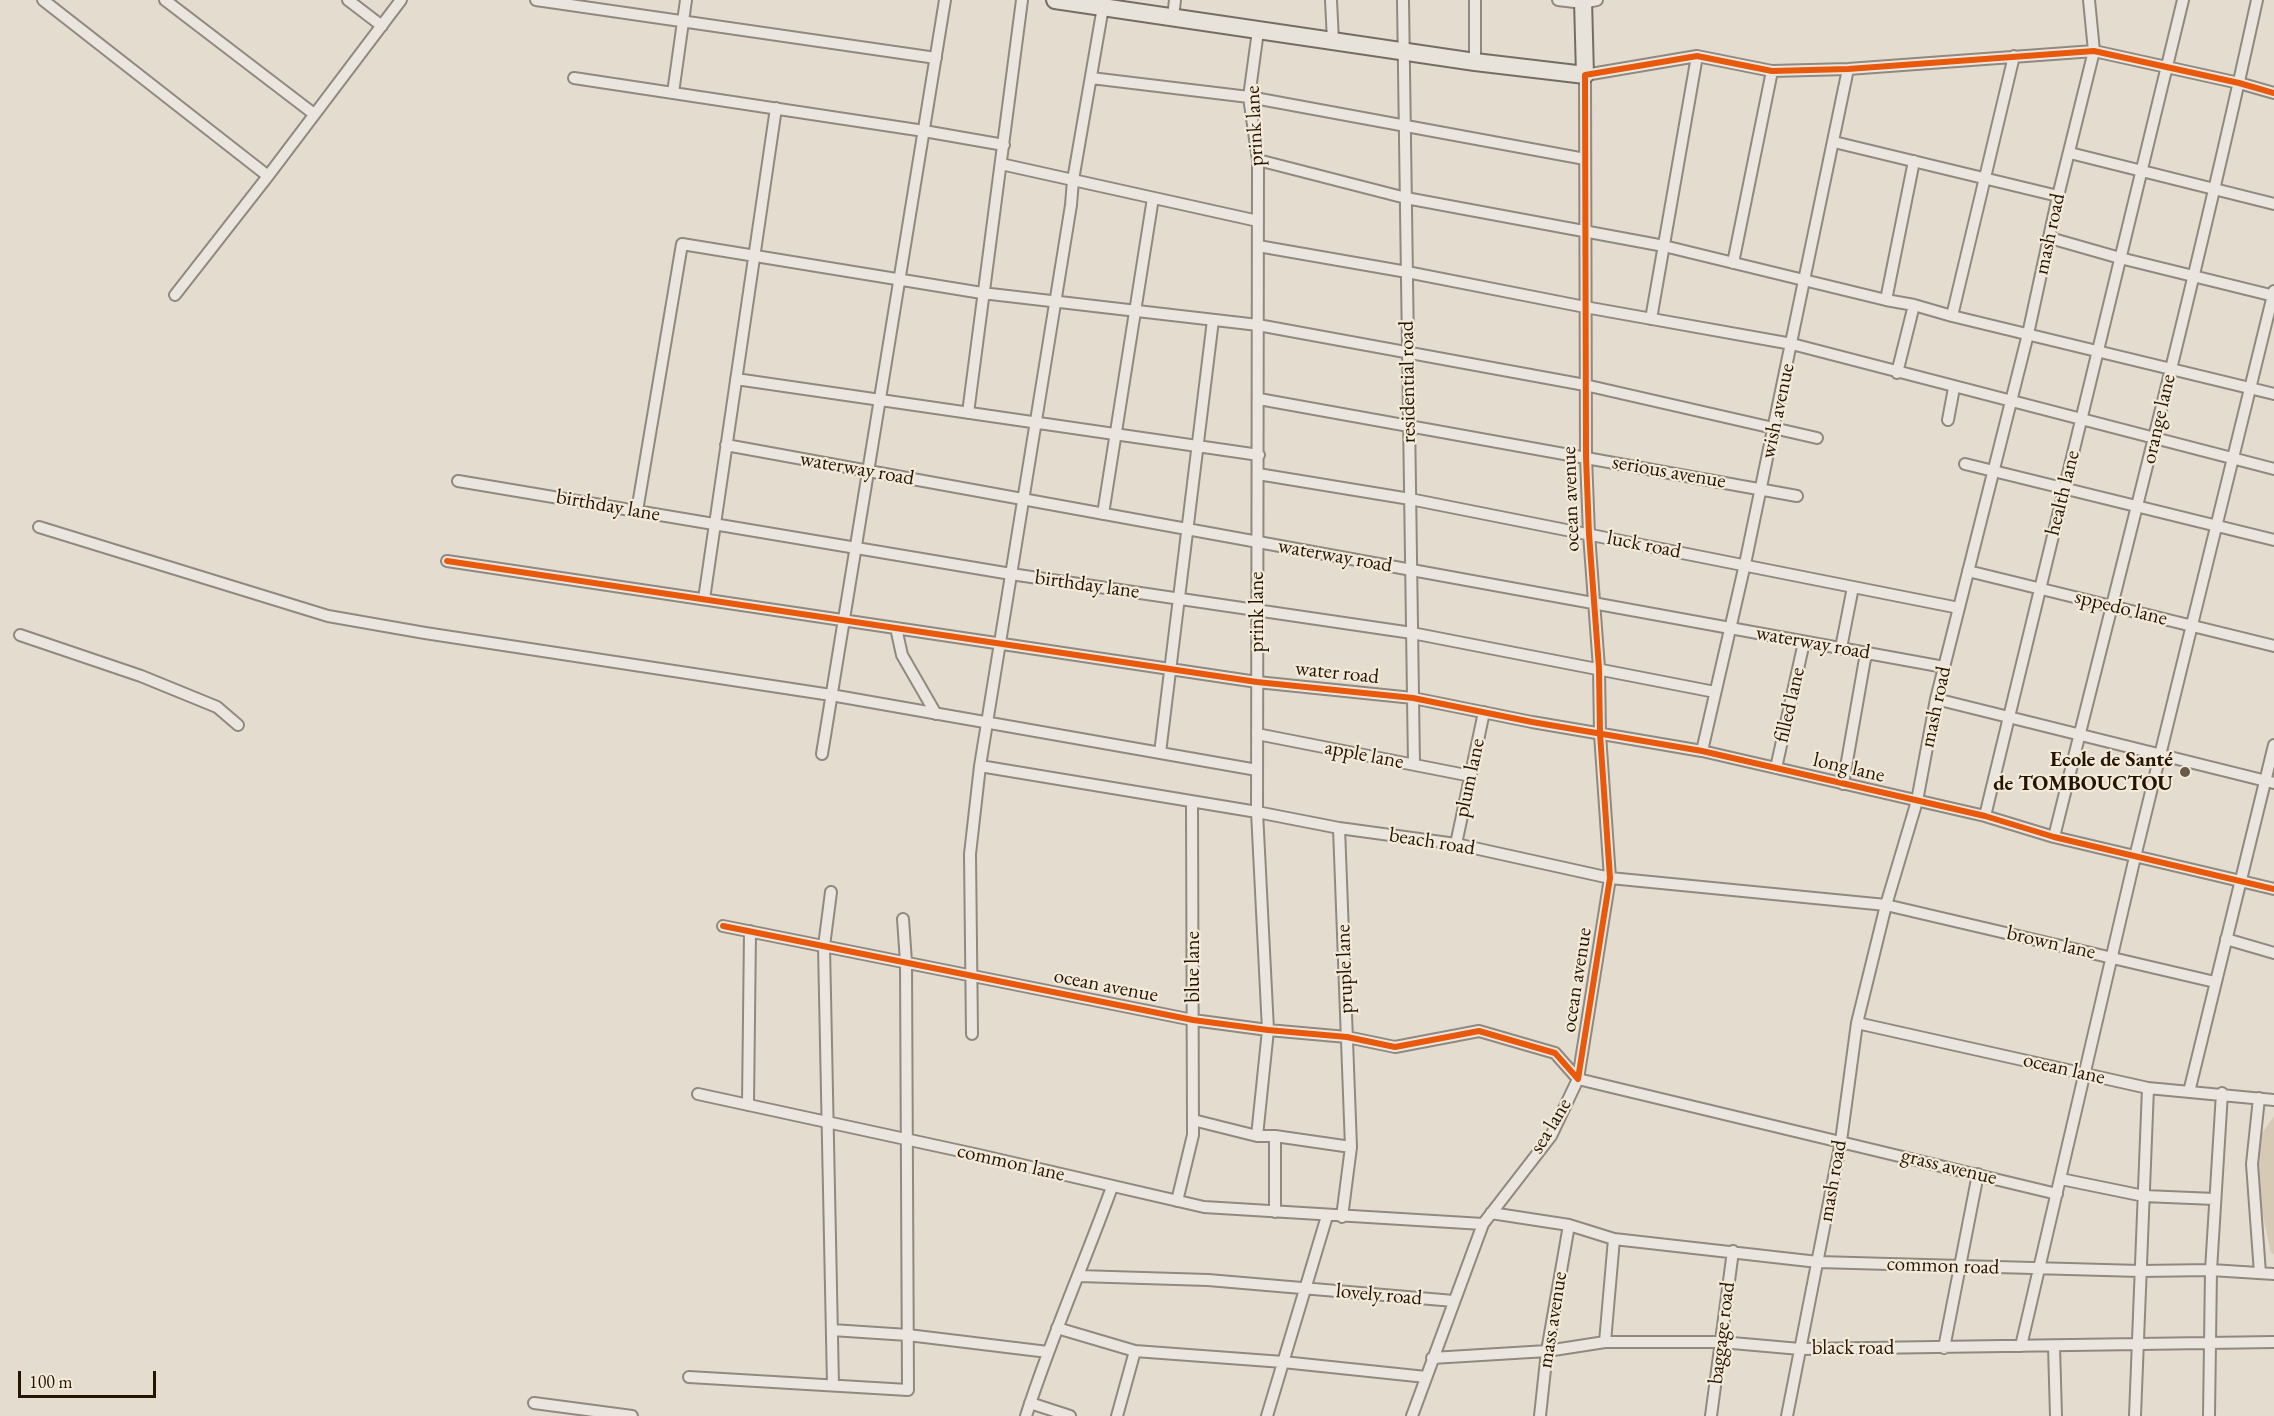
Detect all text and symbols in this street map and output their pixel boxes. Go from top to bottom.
street label: prink lane [1240,85,1270,167]
street label: mash road [2029,191,2071,277]
street label: residential road [1394,321,1422,443]
street label: wish avenue [1756,361,1800,461]
street label: orange lane [2136,372,2182,466]
street label: ocean avenue [1557,446,1585,552]
street label: waterway road [798,447,916,491]
street label: health lane [2040,448,2086,538]
street label: serious avenue [1610,450,1728,494]
street label: birthday lane [554,484,662,528]
street label: luck road [1605,526,1683,564]
street label: waterway road [1276,534,1394,578]
street label: birthday lane [1033,565,1141,605]
street label: prink lane [1244,572,1270,652]
street label: sppedo lane [2072,584,2170,632]
street label: waterway road [1754,621,1872,665]
street label: water road [1294,656,1380,690]
street label: mash road [1915,664,1957,750]
street label: filled lane [1769,665,1811,745]
street label: apple lane [1322,735,1406,775]
street label: plum lane [1449,736,1491,820]
place label: Ecole de Santé de TOMBOUCTOU [1993,747,2173,797]
street label: long lane [1811,748,1887,788]
marker: Ecole de Santé de TOMBOUCTOU [2178,765,2192,779]
street label: beach road [1387,823,1477,861]
street label: brown lane [2004,921,2098,965]
street label: pruple lane [1331,924,1359,1014]
street label: ocean avenue [1556,926,1598,1034]
street label: blue lane [1180,931,1206,1003]
street label: ocean avenue [1052,964,1160,1008]
street label: ocean lane [2021,1047,2107,1091]
street label: sea lane [1525,1094,1577,1158]
street label: common lane [955,1138,1067,1188]
street label: mash road [1813,1138,1853,1224]
street label: grass avenue [1899,1143,1999,1191]
street label: common road [1886,1251,2000,1281]
street label: mass avenue [1533,1270,1573,1370]
street label: lovely road [1335,1279,1423,1311]
street label: baggage road [1703,1280,1741,1386]
street label: black road [1812,1335,1894,1361]
scale bar [21,1359,159,1397]
text: 100 m [29,1370,73,1393]

